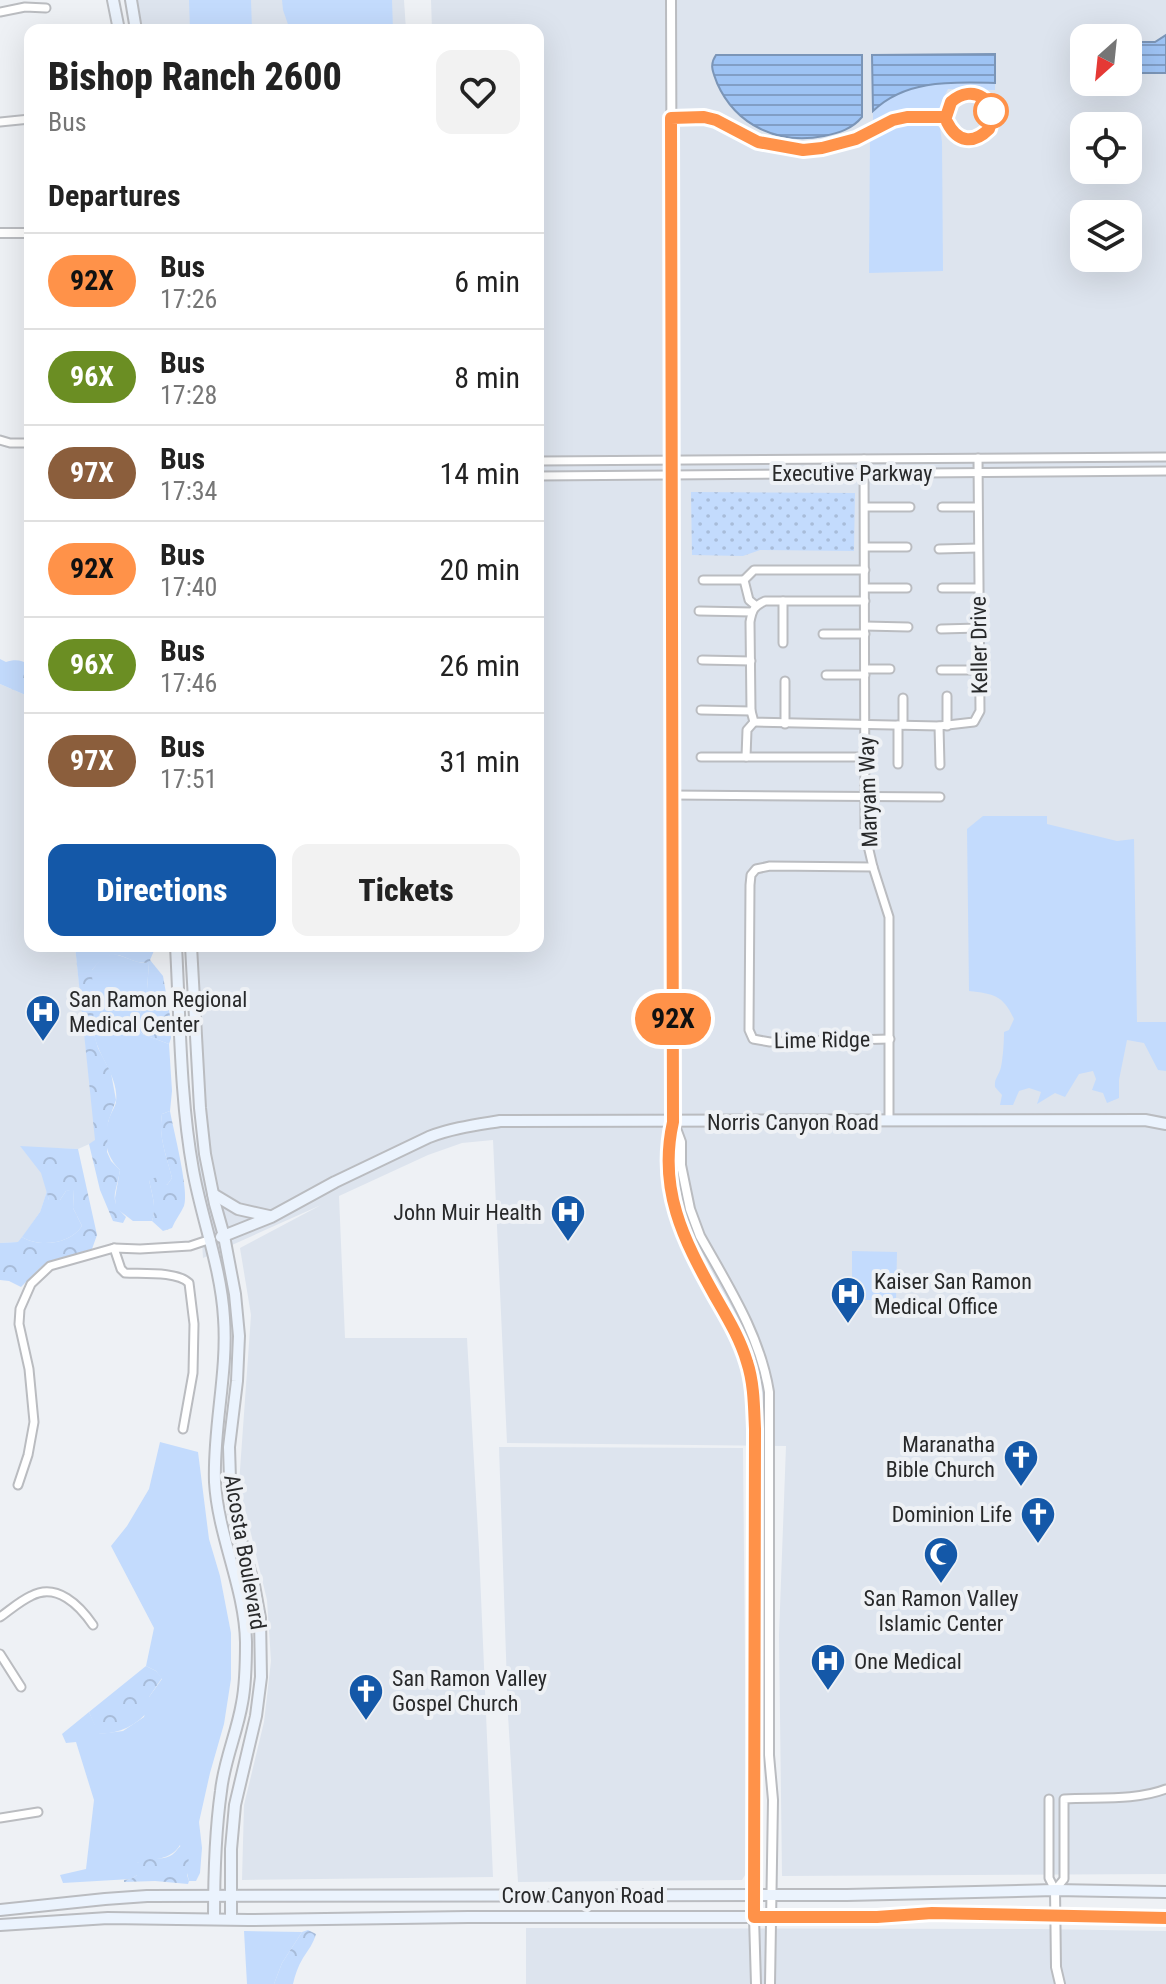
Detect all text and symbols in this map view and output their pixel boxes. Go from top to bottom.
north arrow [1070,24,1142,96]
map controls [1070,24,1142,272]
button: heart [436,50,520,134]
text: Bishop Ranch 2600 [48,55,342,99]
unlabelled marker [974,94,1008,128]
text: Bus [48,107,87,137]
button: locate [1070,112,1142,184]
text: Departures [48,178,181,213]
button: layers [1070,200,1142,272]
text: Bus [160,249,205,284]
text: 92X [70,264,114,297]
text: 6 min [454,264,520,299]
text: 17:26 [160,284,217,314]
text: Bus [160,345,205,380]
text: 96X [70,360,114,393]
text: 8 min [454,360,520,395]
text: 17:28 [160,380,217,410]
text: Bus [160,441,205,476]
text: 97X [70,456,114,489]
text: 14 min [439,456,520,491]
street label: Executive Parkway [772,461,932,486]
text: 17:34 [160,476,217,506]
text: Bus [160,537,205,572]
text: 92X [70,552,114,585]
text: 20 min [439,552,520,587]
text: 17:40 [160,572,217,602]
street label: Keller Drive [966,596,992,694]
text: Bus [160,633,205,668]
text: 96X [70,648,114,681]
text: 26 min [439,648,520,683]
text: 17:46 [160,668,217,698]
text: Bus [160,729,205,764]
street label: Maryam Way [854,736,882,848]
text: 97X [70,744,114,777]
text: 31 min [439,744,520,779]
text: 17:51 [160,764,217,794]
button: Directions [48,844,276,936]
button: Tickets [292,844,520,936]
place label: San Ramon Regional Medical Center [69,987,247,1037]
hospital icon: San Ramon Regional Medical Center [24,993,62,1043]
line badge: 92X [627,993,719,1045]
text: 92X [651,1002,695,1035]
street label: Lime Ridge [774,1027,870,1053]
street label: Norris Canyon Road [707,1110,879,1135]
hospital icon: John Muir Health [549,1193,587,1243]
place label: John Muir Health [393,1200,542,1225]
place label: Kaiser San Ramon Medical Office [874,1269,1032,1319]
hospital icon: Kaiser San Ramon Medical Office [829,1275,867,1325]
place label: Maranatha Bible Church [886,1432,995,1482]
church icon: Maranatha Bible Church [1002,1438,1040,1488]
street label: Alcosta Boulevard [219,1472,271,1632]
church icon: Dominion Life [1019,1495,1057,1545]
place label: Dominion Life [892,1502,1012,1527]
mosque icon: San Ramon Valley Islamic Center [922,1535,960,1585]
place label: San Ramon Valley Islamic Center [864,1586,1019,1636]
hospital icon: One Medical [809,1642,847,1692]
place label: One Medical [854,1649,962,1674]
place label: San Ramon Valley Gospel Church [392,1666,547,1716]
church icon: San Ramon Valley Gospel Church [347,1672,385,1722]
street label: Crow Canyon Road [502,1883,664,1908]

